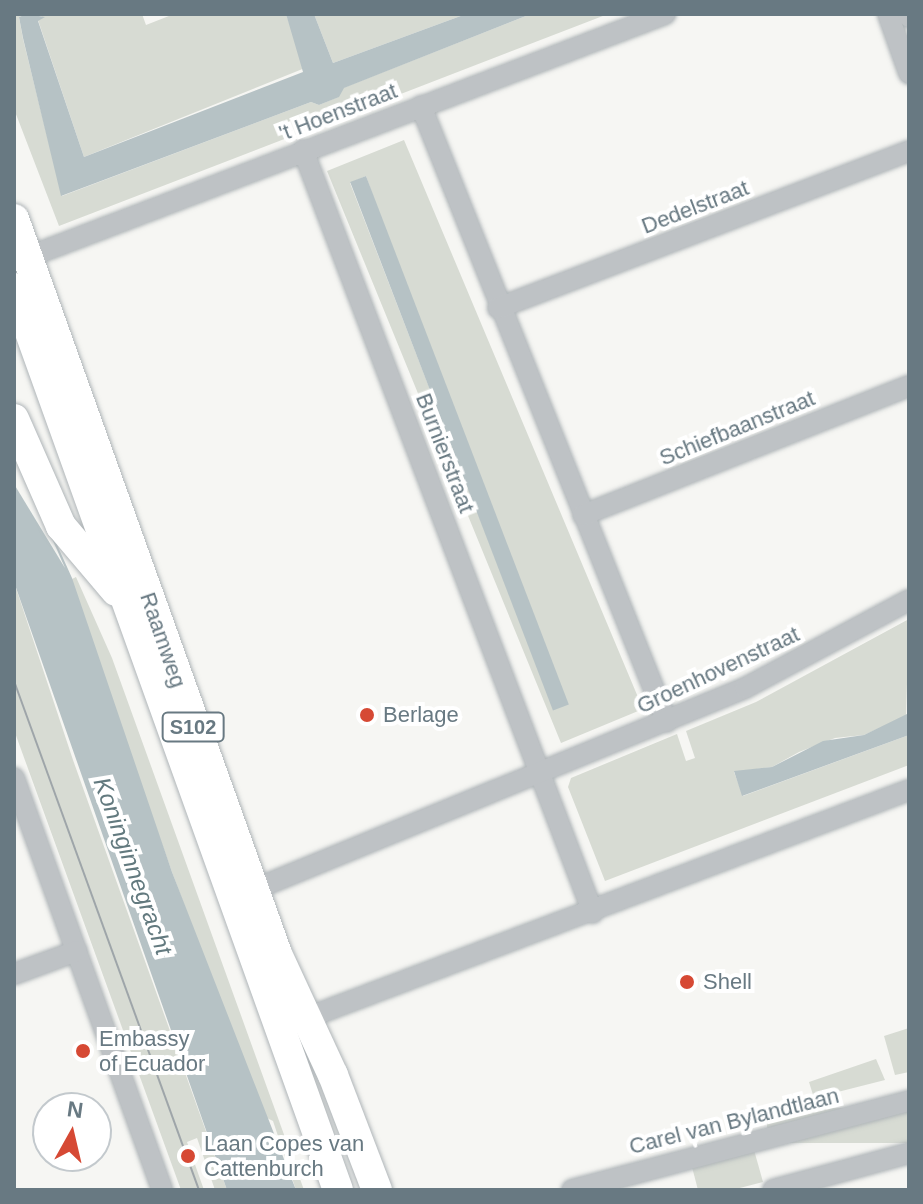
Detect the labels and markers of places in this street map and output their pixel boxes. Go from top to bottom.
place label: Berlage [383,702,459,728]
marker: Berlage [358,706,376,724]
place label: Shell [703,969,752,995]
marker: Shell [678,973,696,991]
place label: Embassy of Ecuador [99,1025,205,1076]
marker: Embassy of Ecuador [74,1042,92,1060]
place label: Laan Copes van Cattenburch [204,1130,364,1182]
marker: Laan Copes van Cattenburch [179,1147,197,1165]

